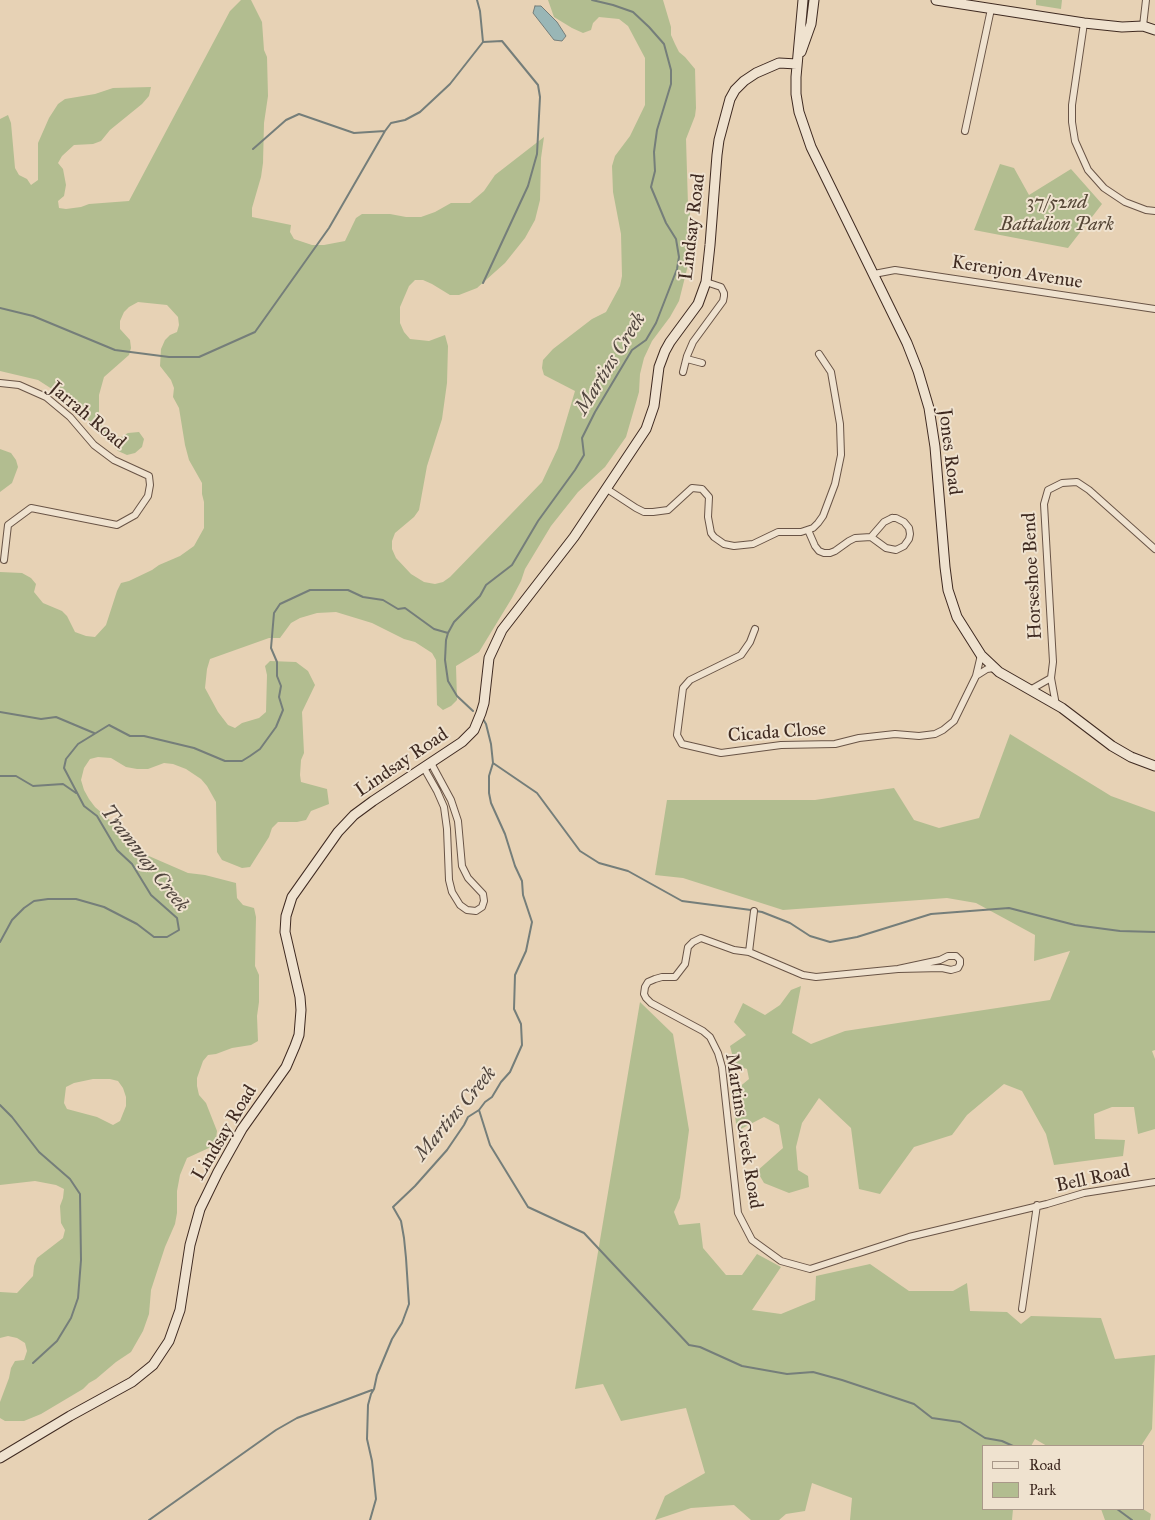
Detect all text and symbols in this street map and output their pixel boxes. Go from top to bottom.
street label: Lindsay Road [675,172,711,282]
park label: 37/52nd Battalion Park [1000,192,1114,236]
street label: Kerenjon Avenue [950,251,1084,295]
water label: Martins Creek [570,309,652,419]
street label: Jarrah Road [44,377,130,455]
street label: Jones Road [932,408,966,496]
street label: Horseshoe Bend [1018,512,1048,640]
street label: Cicada Close [727,718,827,748]
street label: Lindsay Road [351,724,453,802]
water label: Tramway Creek [95,801,193,917]
street label: Martins Creek Road [719,1052,767,1210]
water label: Martins Creek [410,1062,502,1166]
street label: Lindsay Road [188,1081,262,1185]
street label: Bell Road [1054,1160,1132,1198]
legend [982,1445,1145,1510]
text: Road [1029,1456,1061,1474]
text: Park [1029,1481,1056,1499]

